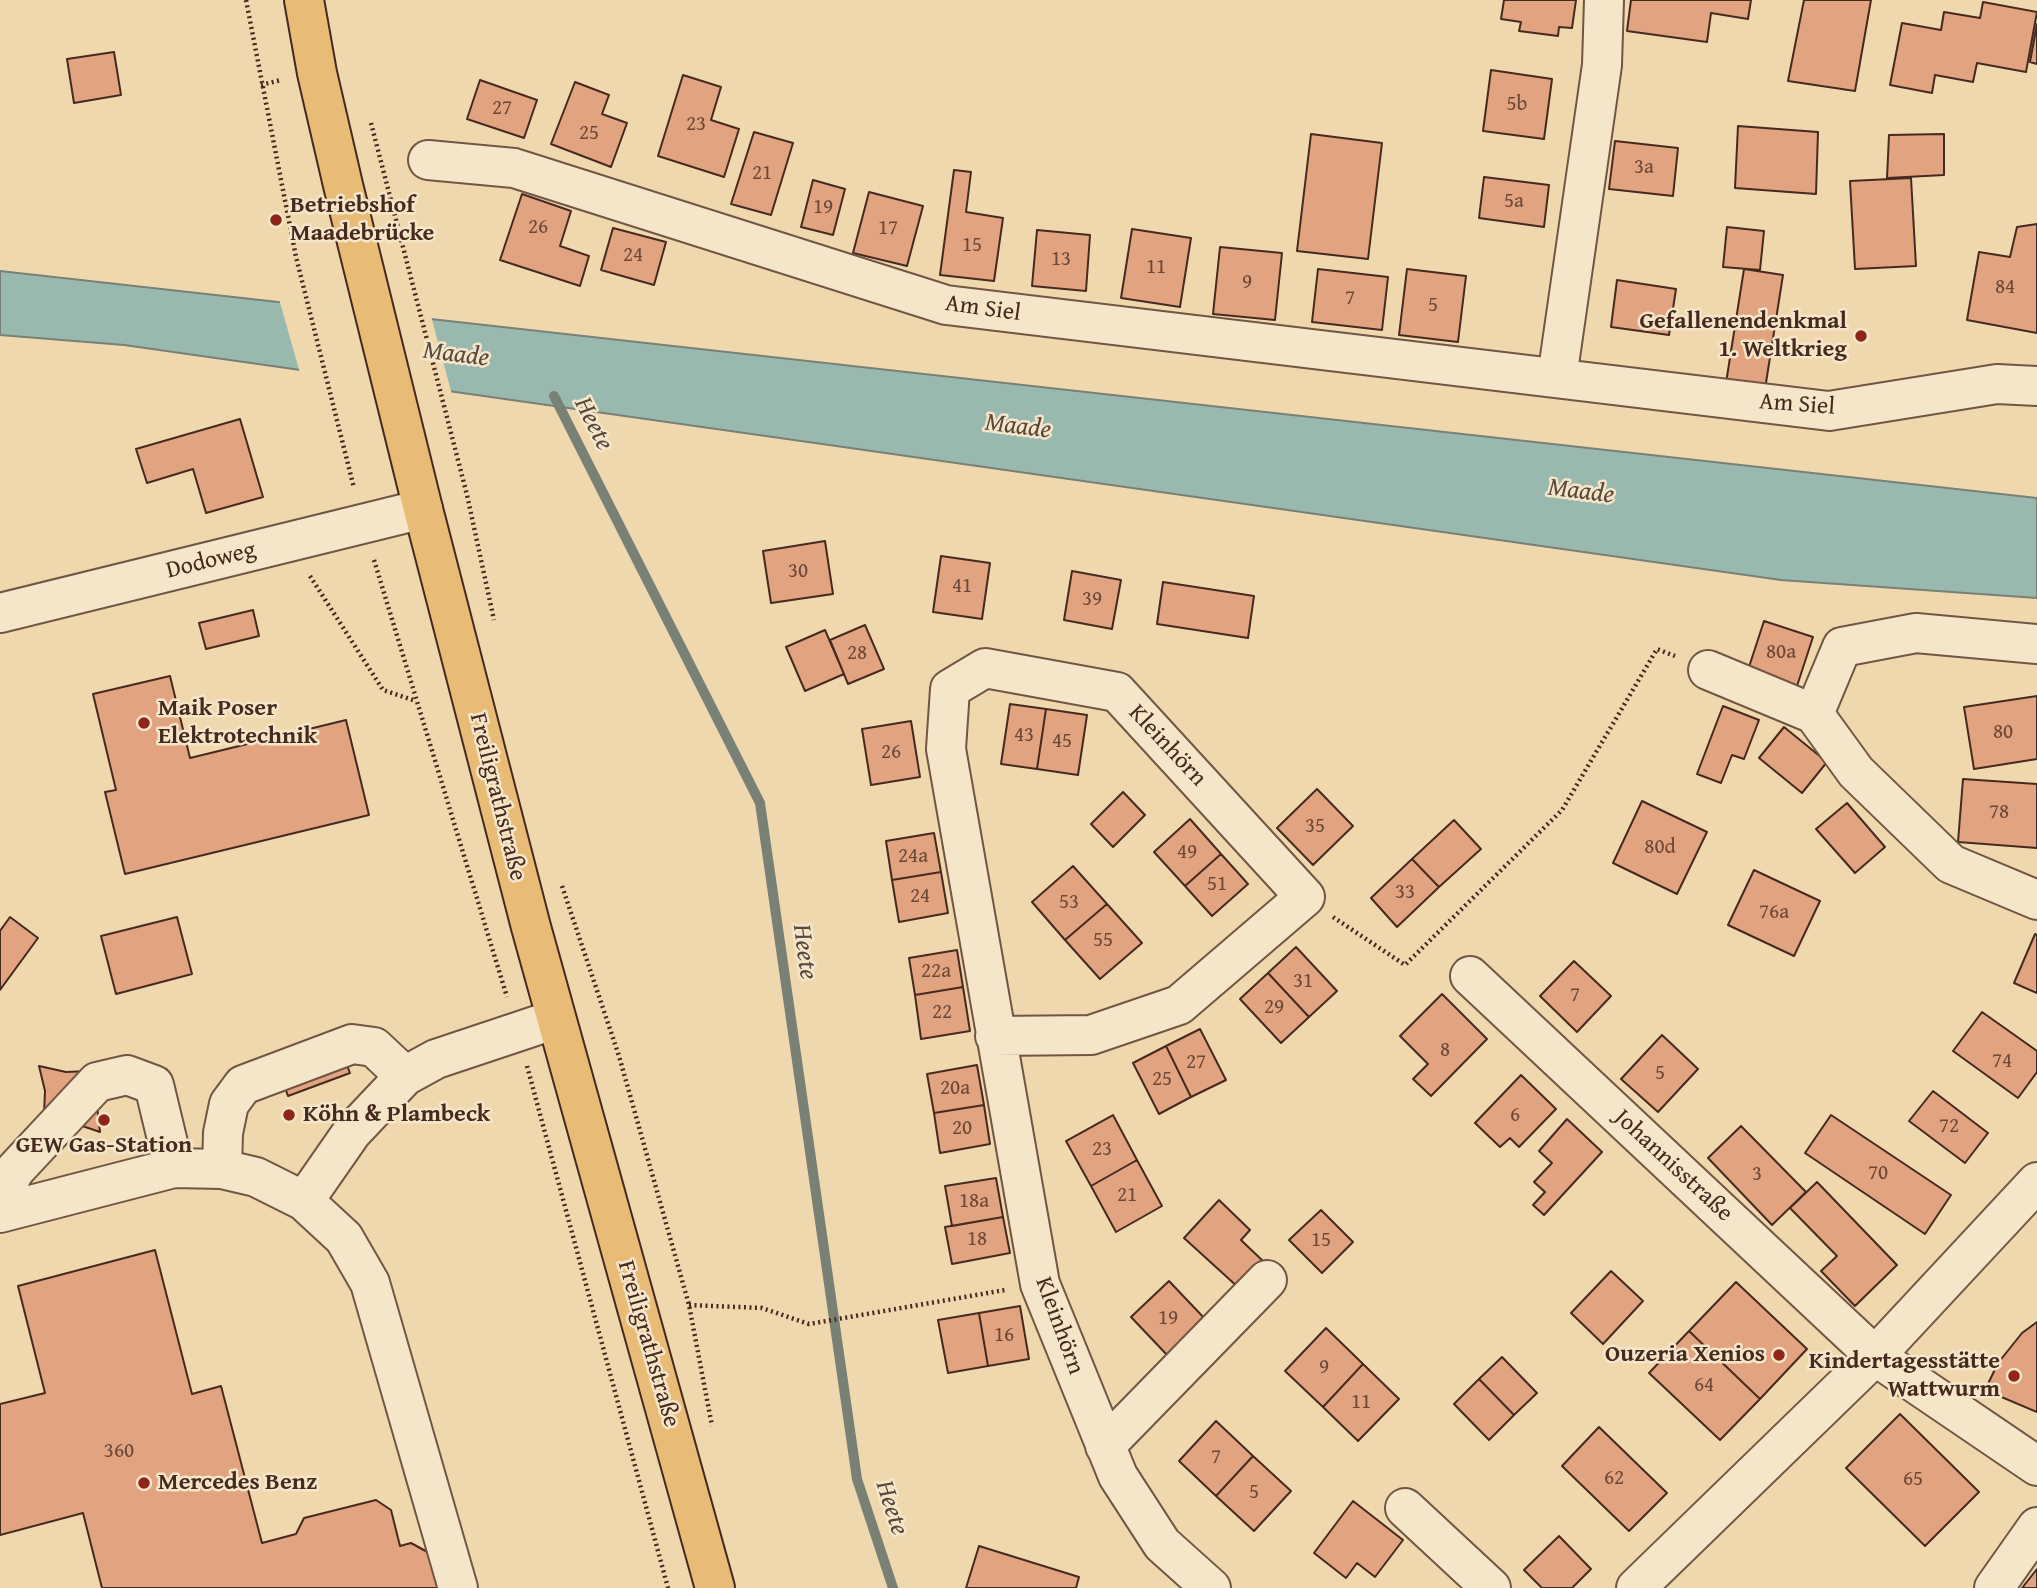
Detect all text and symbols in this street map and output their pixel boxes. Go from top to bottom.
house number: 5b [1507,92,1527,118]
house number: 27 [492,96,512,122]
house number: 23 [686,112,706,138]
house number: 25 [579,121,599,147]
house number: 3a [1634,155,1654,181]
house number: 21 [752,161,772,187]
house number: 5a [1504,189,1524,215]
place label: Betriebshof Maadebrücke [290,192,434,248]
house number: 19 [813,195,833,221]
marker: Betriebshof Maadebrücke [268,212,284,228]
house number: 26 [528,215,548,241]
house number: 17 [878,216,898,242]
house number: 15 [962,233,982,259]
house number: 24 [623,243,643,269]
house number: 13 [1051,247,1071,273]
house number: 11 [1146,255,1166,281]
house number: 9 [1242,270,1252,296]
house number: 84 [1995,275,2015,301]
house number: 7 [1345,286,1355,312]
street label: Am Siel [943,289,1023,329]
house number: 5 [1428,293,1438,319]
place label: Gefallenendenkmal 1. Weltkrieg [1639,308,1847,364]
marker: Gefallenendenkmal 1. Weltkrieg [1853,328,1869,344]
water label: Maade [421,335,491,375]
street label: Am Siel [1758,388,1836,422]
water label: Heete [566,392,620,456]
water label: Maade [983,407,1053,447]
water label: Maade [1546,472,1616,512]
street label: Dodoweg [163,536,259,586]
house number: 30 [788,559,808,585]
house number: 41 [952,574,972,600]
house number: 39 [1082,587,1102,613]
house number: 80a [1766,640,1796,666]
house number: 28 [847,641,867,667]
place label: Maik Poser Elektrotechnik [158,695,317,751]
street label: Kleinhörn [1122,699,1212,793]
street label: Freiligrathstraße [462,710,532,884]
marker: Maik Poser Elektrotechnik [136,715,152,731]
house number: 80 [1993,720,2013,746]
house number: 43 [1014,723,1034,749]
house number: 45 [1052,729,1072,755]
house number: 26 [881,740,901,766]
house number: 78 [1989,800,2009,826]
house number: 35 [1305,814,1325,840]
house number: 80d [1644,835,1676,861]
house number: 49 [1177,840,1197,866]
house number: 24a [898,844,928,870]
house number: 51 [1207,872,1227,898]
house number: 33 [1395,880,1415,906]
house number: 24 [910,884,930,910]
house number: 53 [1059,890,1079,916]
house number: 76a [1759,900,1789,926]
water label: Heete [785,922,823,982]
house number: 55 [1093,928,1113,954]
house number: 22a [921,959,951,985]
house number: 31 [1293,969,1313,995]
house number: 7 [1570,983,1580,1009]
house number: 29 [1264,995,1284,1021]
house number: 22 [932,1000,952,1026]
house number: 8 [1440,1038,1450,1064]
house number: 74 [1992,1049,2012,1075]
house number: 27 [1186,1050,1206,1076]
house number: 5 [1655,1061,1665,1087]
house number: 25 [1152,1067,1172,1093]
house number: 20a [940,1076,970,1102]
place label: Köhn & Plambeck [303,1101,490,1129]
house number: 6 [1510,1103,1520,1129]
street label: Johannisstraße [1608,1104,1738,1228]
marker: Köhn & Plambeck [281,1107,297,1123]
marker: GEW Gas-Station [96,1112,112,1128]
house number: 72 [1939,1114,1959,1140]
house number: 20 [952,1116,972,1142]
place label: GEW Gas-Station [16,1132,192,1160]
house number: 23 [1092,1137,1112,1163]
house number: 70 [1868,1161,1888,1187]
house number: 3 [1752,1162,1762,1188]
house number: 21 [1117,1183,1137,1209]
house number: 18a [959,1189,989,1215]
house number: 18 [967,1227,987,1253]
house number: 15 [1311,1228,1331,1254]
street label: Freiligrathstraße [610,1257,686,1431]
street label: Kleinhörn [1028,1273,1090,1379]
house number: 19 [1158,1306,1178,1332]
house number: 16 [994,1323,1014,1349]
place label: Ouzeria Xenios [1605,1341,1765,1369]
marker: Ouzeria Xenios [1771,1347,1787,1363]
place label: Kindertagesstätte Wattwurm [1809,1348,2000,1404]
house number: 9 [1319,1355,1329,1381]
marker: Kindertagesstätte Wattwurm [2006,1368,2022,1384]
house number: 64 [1694,1373,1714,1399]
house number: 11 [1351,1390,1371,1416]
house number: 360 [104,1439,134,1465]
house number: 7 [1211,1445,1221,1471]
house number: 62 [1604,1466,1624,1492]
house number: 65 [1903,1467,1923,1493]
place label: Mercedes Benz [158,1469,317,1497]
marker: Mercedes Benz [136,1475,152,1491]
water label: Heete [868,1477,914,1539]
house number: 5 [1249,1480,1259,1506]

